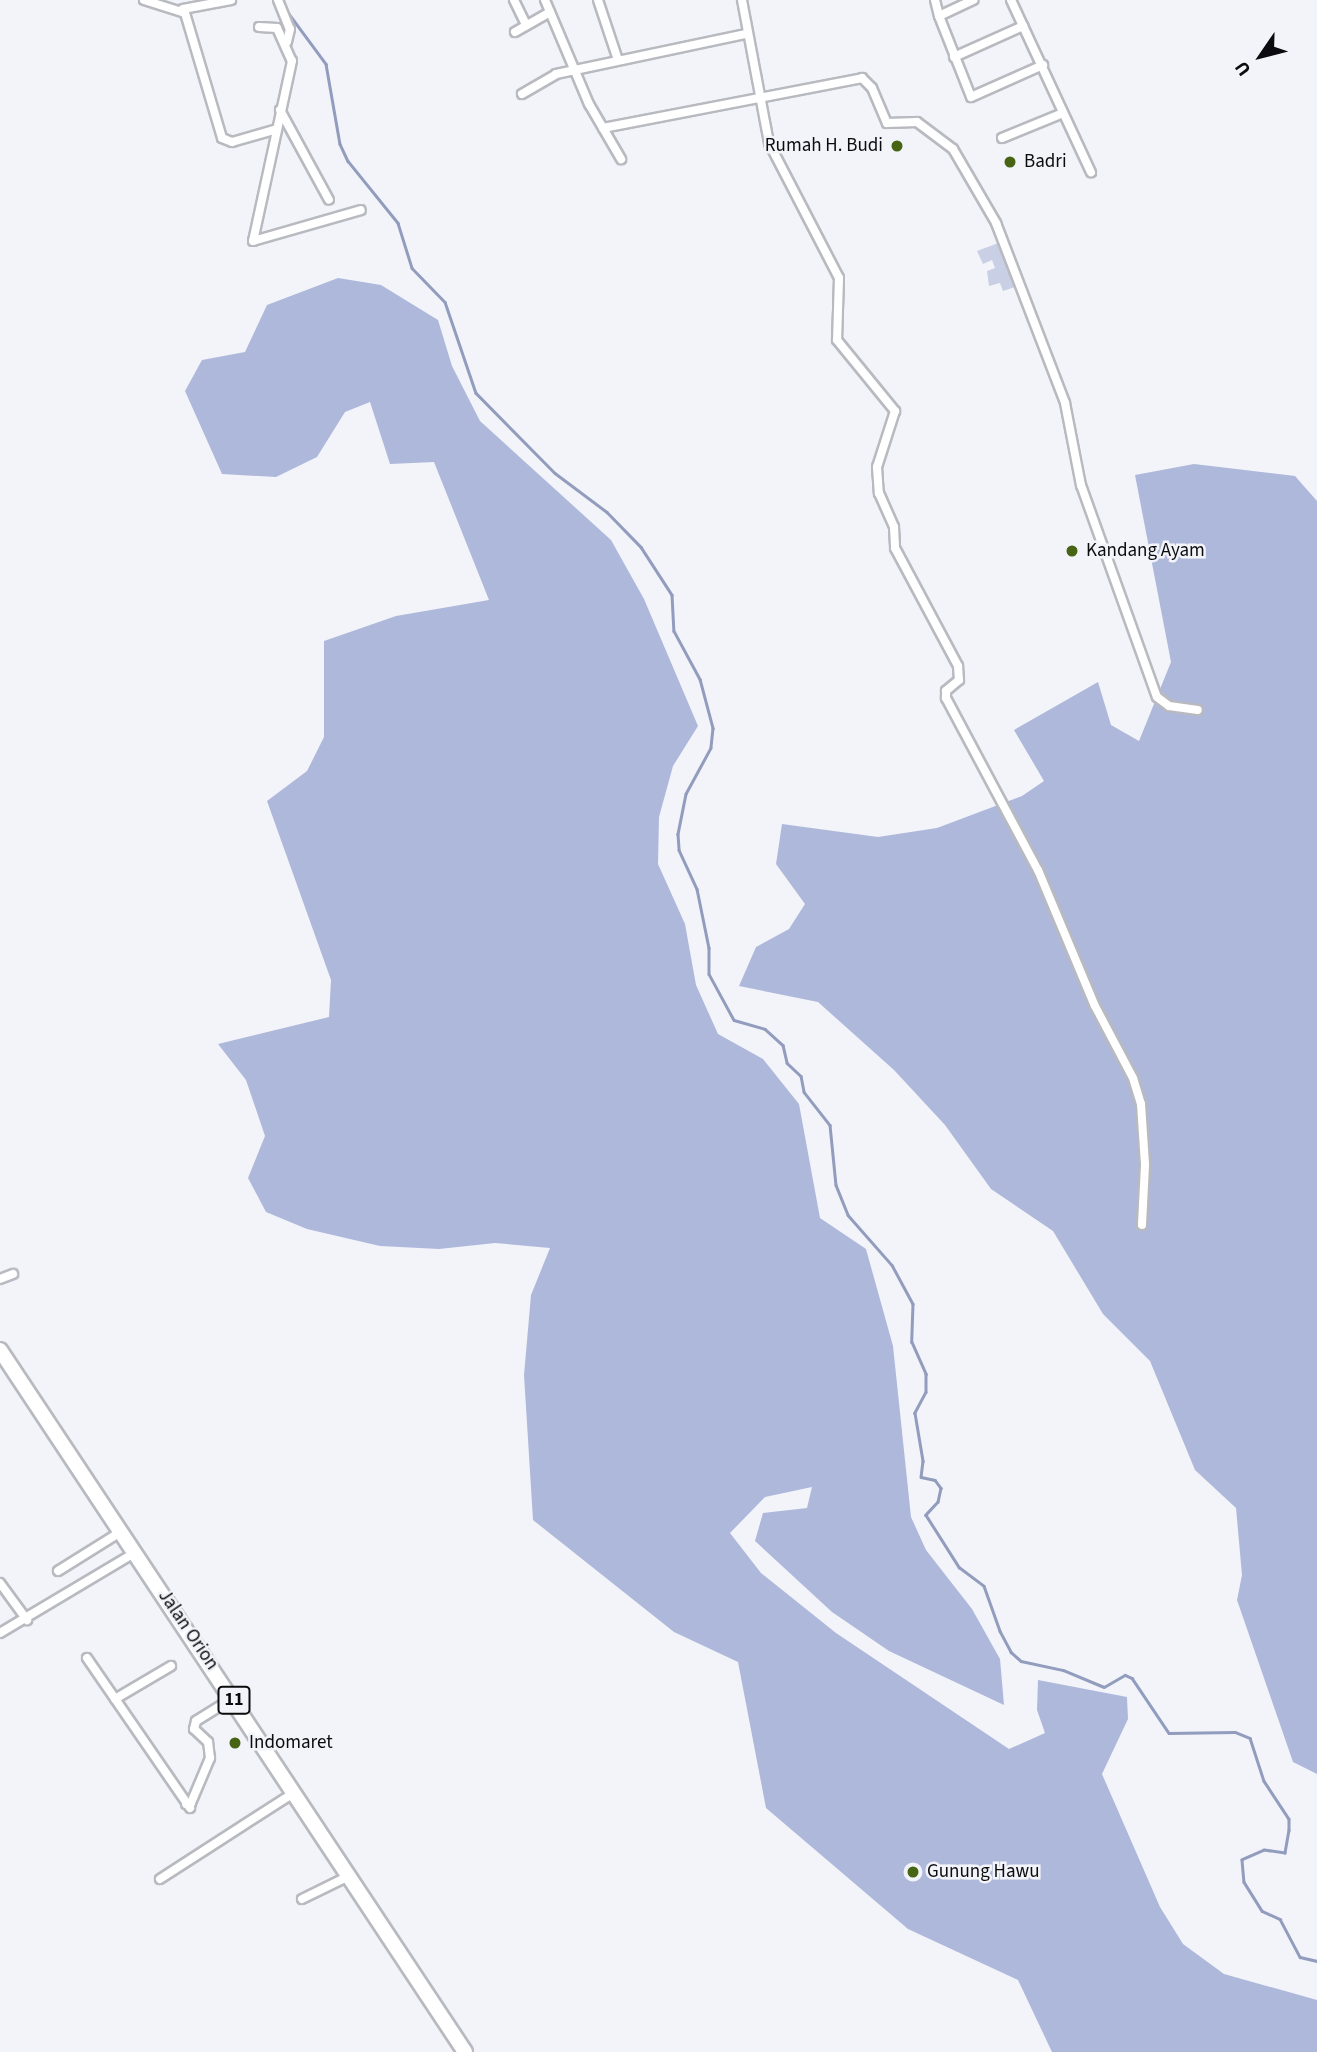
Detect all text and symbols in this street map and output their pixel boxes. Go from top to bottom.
north arrow [1226,21,1296,91]
text: U [1229,55,1258,81]
place label: Rumah H. Budi [765,135,883,157]
marker: Rumah H. Budi [889,138,905,154]
place label: Badri [1024,151,1067,173]
marker: Badri [1002,154,1018,170]
place label: Kandang Ayam [1086,540,1205,562]
marker: Kandang Ayam [1064,543,1080,559]
street label: Jalan Orion [153,1586,223,1674]
road number: 11 [216,1686,252,1714]
place label: Indomaret [249,1732,333,1754]
marker: Indomaret [227,1735,243,1751]
place label: Gunung Hawu [927,1861,1040,1883]
marker: Gunung Hawu [905,1864,921,1880]

